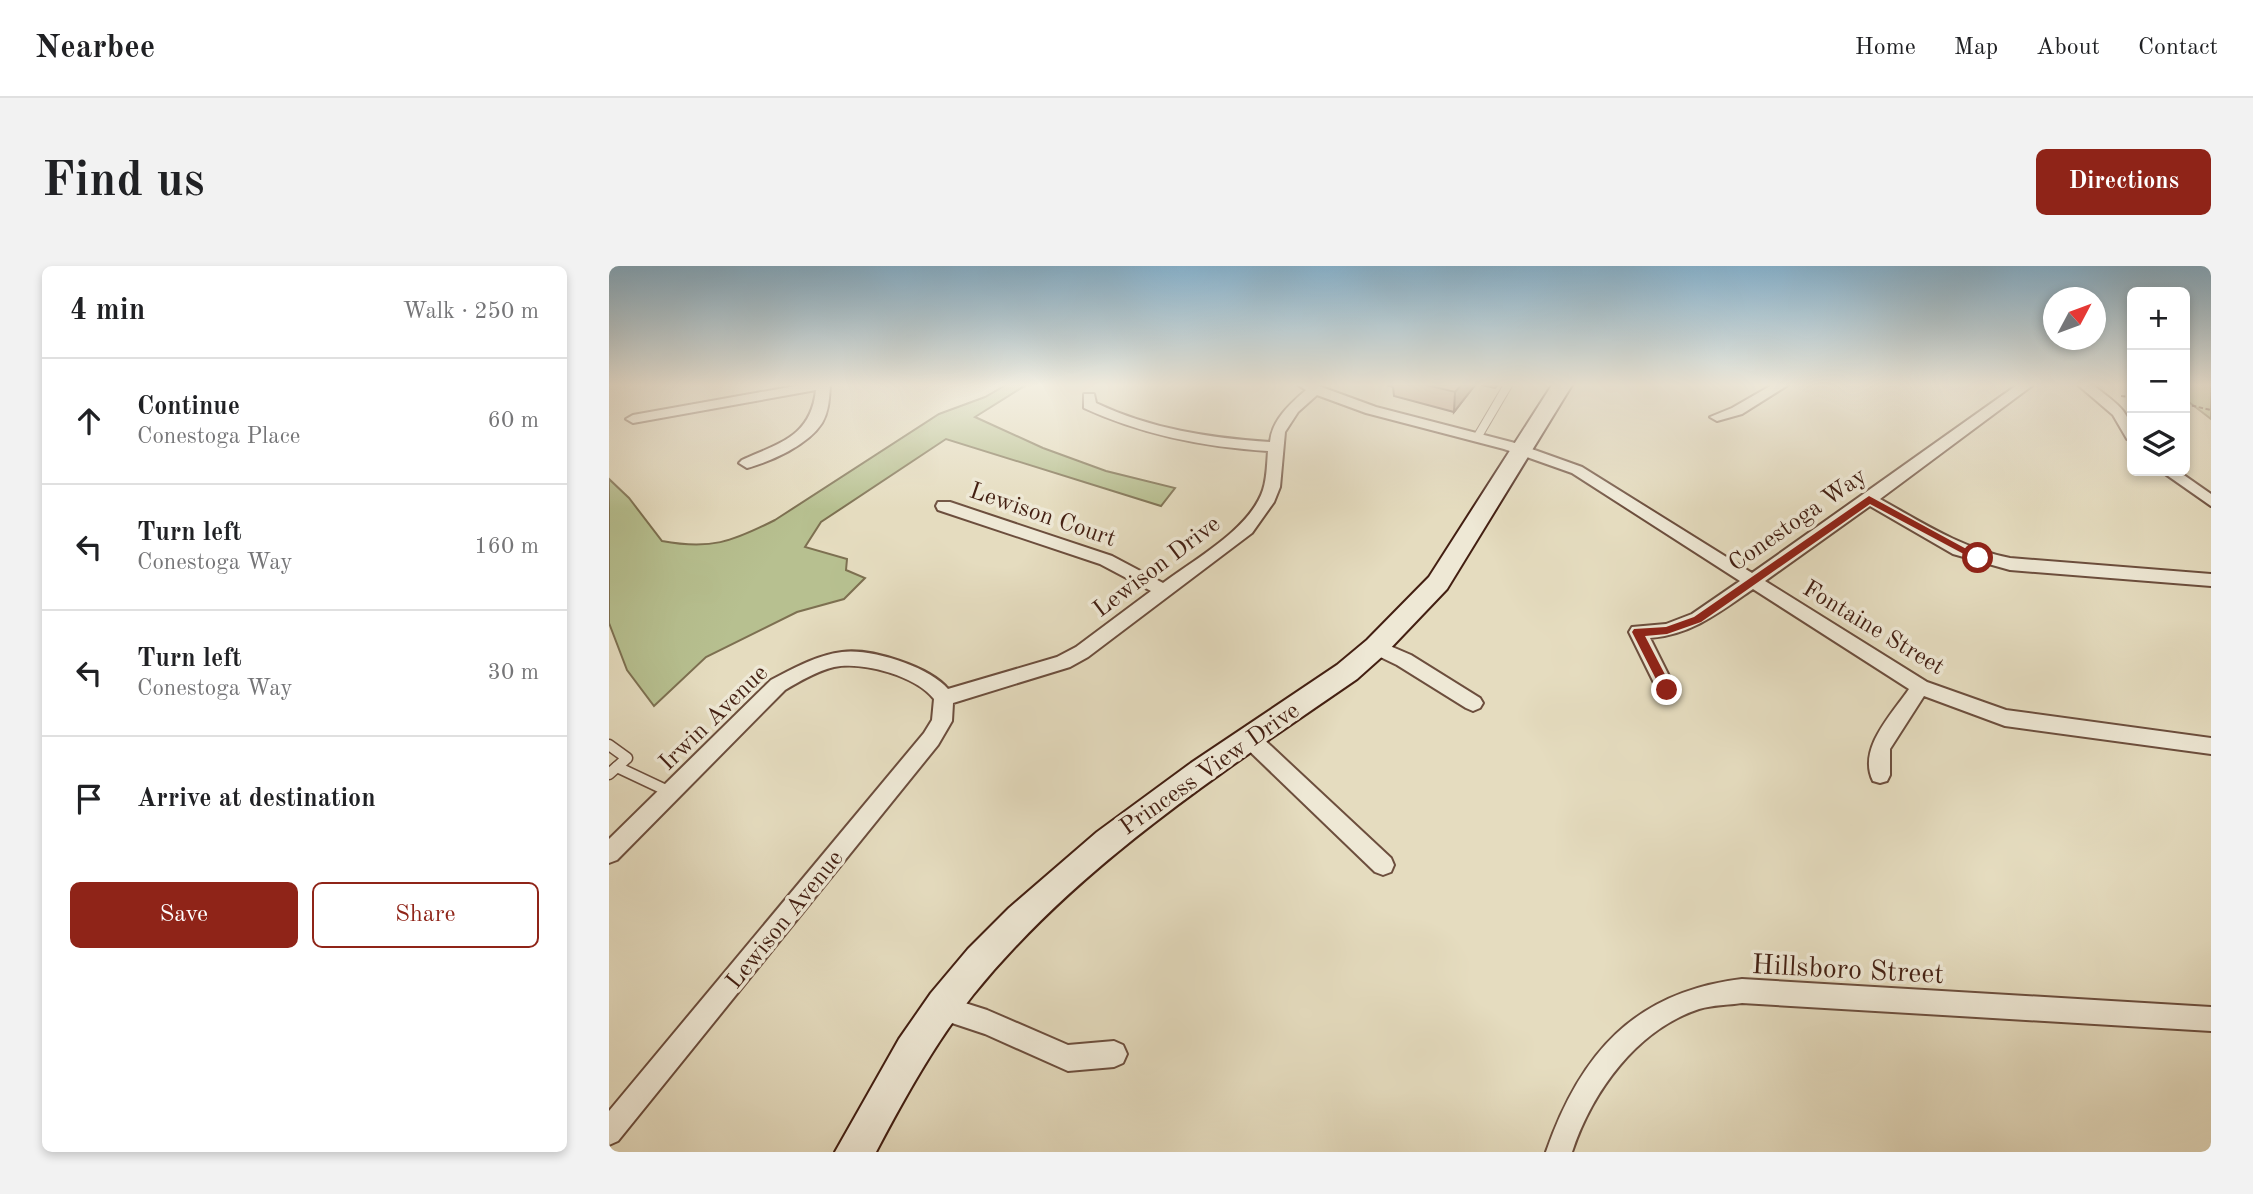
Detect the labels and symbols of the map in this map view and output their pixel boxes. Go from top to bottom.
north arrow [2043,287,2106,350]
street label: Conestoga Way [1725,464,1872,577]
street label: Lewison Court [966,480,1119,552]
street label: Lewison Drive [1089,512,1225,623]
route start [1962,542,1993,573]
street label: Fontaine Street [1798,577,1948,680]
street label: Irwin Avenue [656,661,773,776]
route end [1651,674,1682,705]
street label: Princess View Drive [1116,699,1304,840]
street label: Lewison Avenue [723,846,849,994]
street label: Hillsboro Street [1751,952,1945,990]

